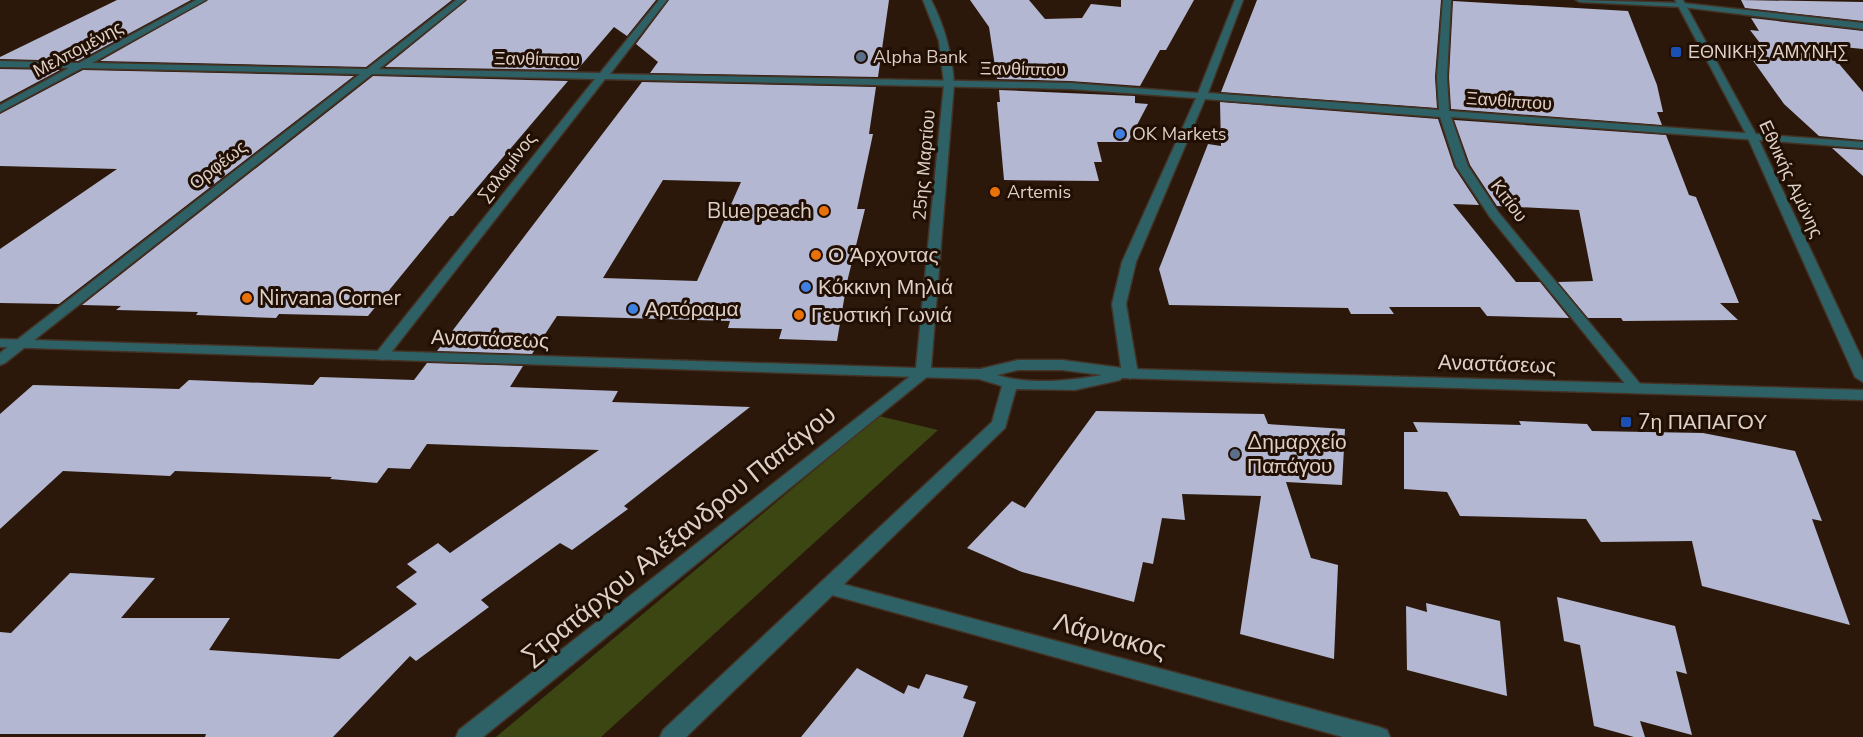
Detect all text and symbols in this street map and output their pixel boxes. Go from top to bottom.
street label: Μελπομένης [29,15,127,83]
place label: ΕΘΝΙΚΗΣ ΑΜΥΝΗΣ [1688,40,1848,64]
place label: Alpha Bank [873,45,968,69]
marker: ΕΘΝΙΚΗΣ ΑΜΥΝΗΣ [1669,45,1683,59]
street label: Ξανθίππου [494,46,580,72]
marker: Alpha Bank [854,50,868,64]
street label: Ξανθίππου [980,56,1066,82]
street label: Ξανθίππου [1465,86,1553,116]
street label: 25ης Μαρτίου [907,109,941,221]
street label: Εθνικής Αμύνης [1753,116,1829,242]
place label: OK Markets [1132,122,1226,146]
street label: Σαλαμίνος [472,127,542,207]
marker: OK Markets [1113,127,1127,141]
street label: Ορφέως [184,135,252,195]
street label: Κιτίου [1485,175,1533,227]
place label: Artemis [1007,180,1071,204]
marker: Artemis [988,185,1002,199]
place label: Blue peach [707,197,812,225]
marker: Blue peach [817,204,831,218]
place label: Ο Άρχοντας [828,241,939,269]
marker: Ο Άρχοντας [809,248,823,262]
place label: Κόκκινη Μηλιά [818,273,953,301]
marker: Κόκκινη Μηλιά [799,280,813,294]
place label: Nirvana Corner [259,284,401,312]
marker: Nirvana Corner [240,291,254,305]
place label: Αρτόραμα [645,295,739,323]
place label: Γευστική Γωνιά [811,301,952,329]
marker: Αρτόραμα [626,302,640,316]
marker: Γευστική Γωνιά [792,308,806,322]
street label: Αναστάσεως [430,323,550,355]
street label: Αναστάσεως [1437,348,1557,380]
street label: Στρατάρχου Αλέξανδρου Παπάγου [514,397,844,673]
place label: 7η ΠΑΠΑΓΟΥ [1638,408,1767,436]
marker: 7η ΠΑΠΑΓΟΥ [1619,415,1633,429]
place label: Δημαρχείο Παπάγου [1247,428,1347,480]
marker: Δημαρχείο Παπάγου [1228,447,1242,461]
street label: Λάρνακος [1050,604,1170,668]

